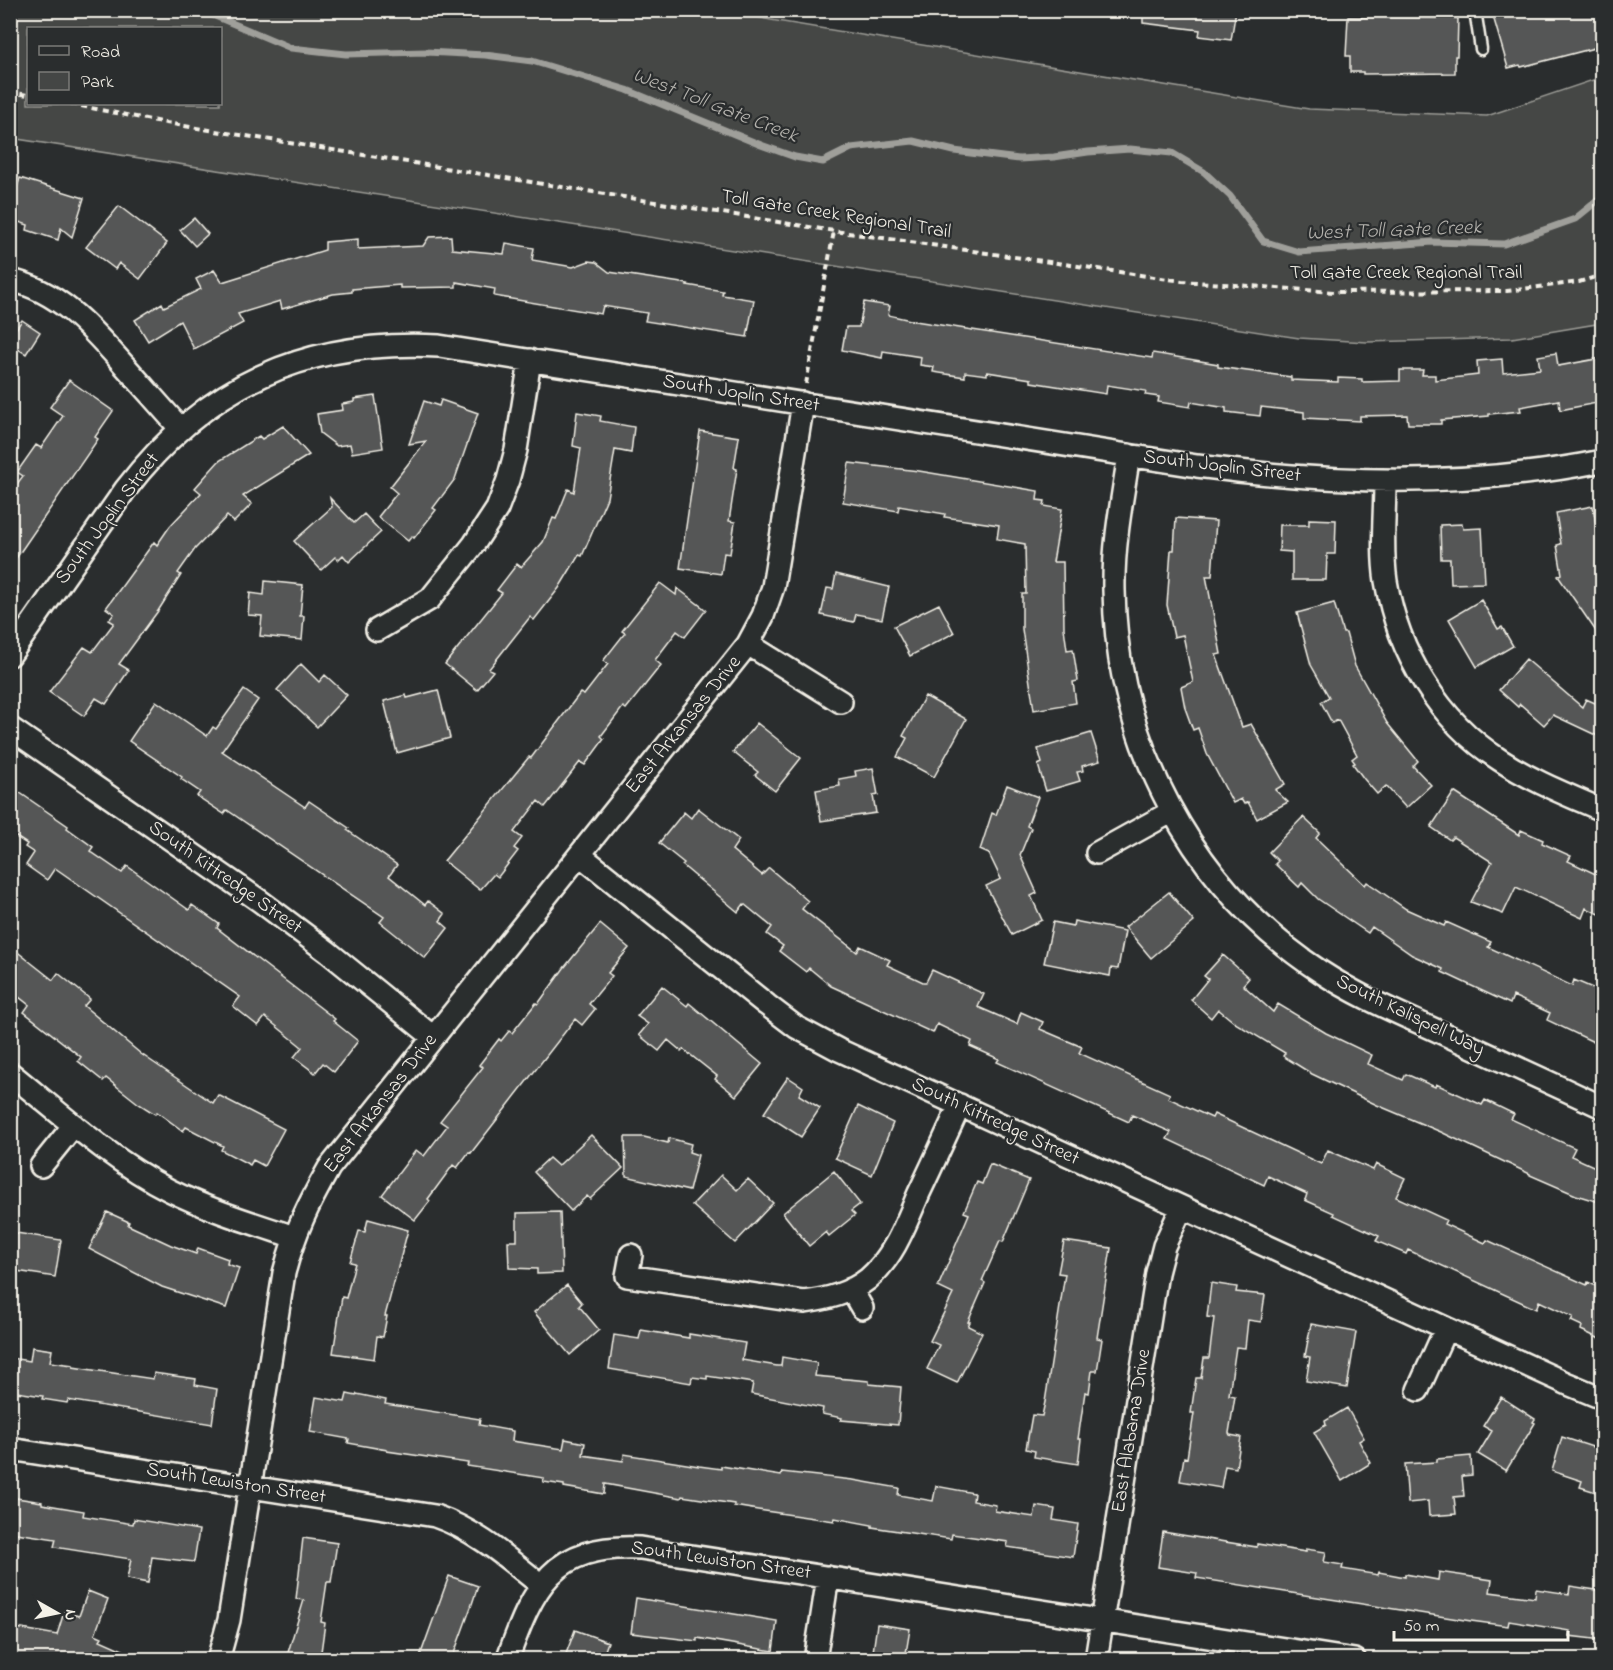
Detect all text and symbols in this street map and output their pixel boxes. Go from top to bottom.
legend [27,27,222,105]
text: Road [81,40,120,66]
water label: West Toll Gate Creek [628,61,803,152]
text: Park [81,70,114,96]
street label: Toll Gate Creek Regional Trail [719,182,953,248]
water label: West Toll Gate Creek [1306,213,1483,249]
street label: Toll Gate Creek Regional Trail [1290,259,1522,289]
street label: South Joplin Street [660,367,822,421]
street label: South Joplin Street [1142,443,1303,491]
street label: South Joplin Street [49,447,167,591]
street label: East Arkansas Drive [619,650,749,800]
street label: South Kittredge Street [141,814,308,943]
street label: South Kalispell Way [1331,967,1489,1065]
street label: East Arkansas Drive [317,1028,445,1180]
street label: South Kittredge Street [906,1070,1084,1175]
street label: East Alabama Drive [1105,1347,1159,1515]
street label: South Lewiston Street [144,1455,328,1513]
street label: South Lewiston Street [629,1534,813,1588]
north arrow [27,1583,87,1643]
scale bar [1394,1604,1568,1642]
text: N [57,1608,83,1622]
text: 50 m [1403,1614,1440,1640]

